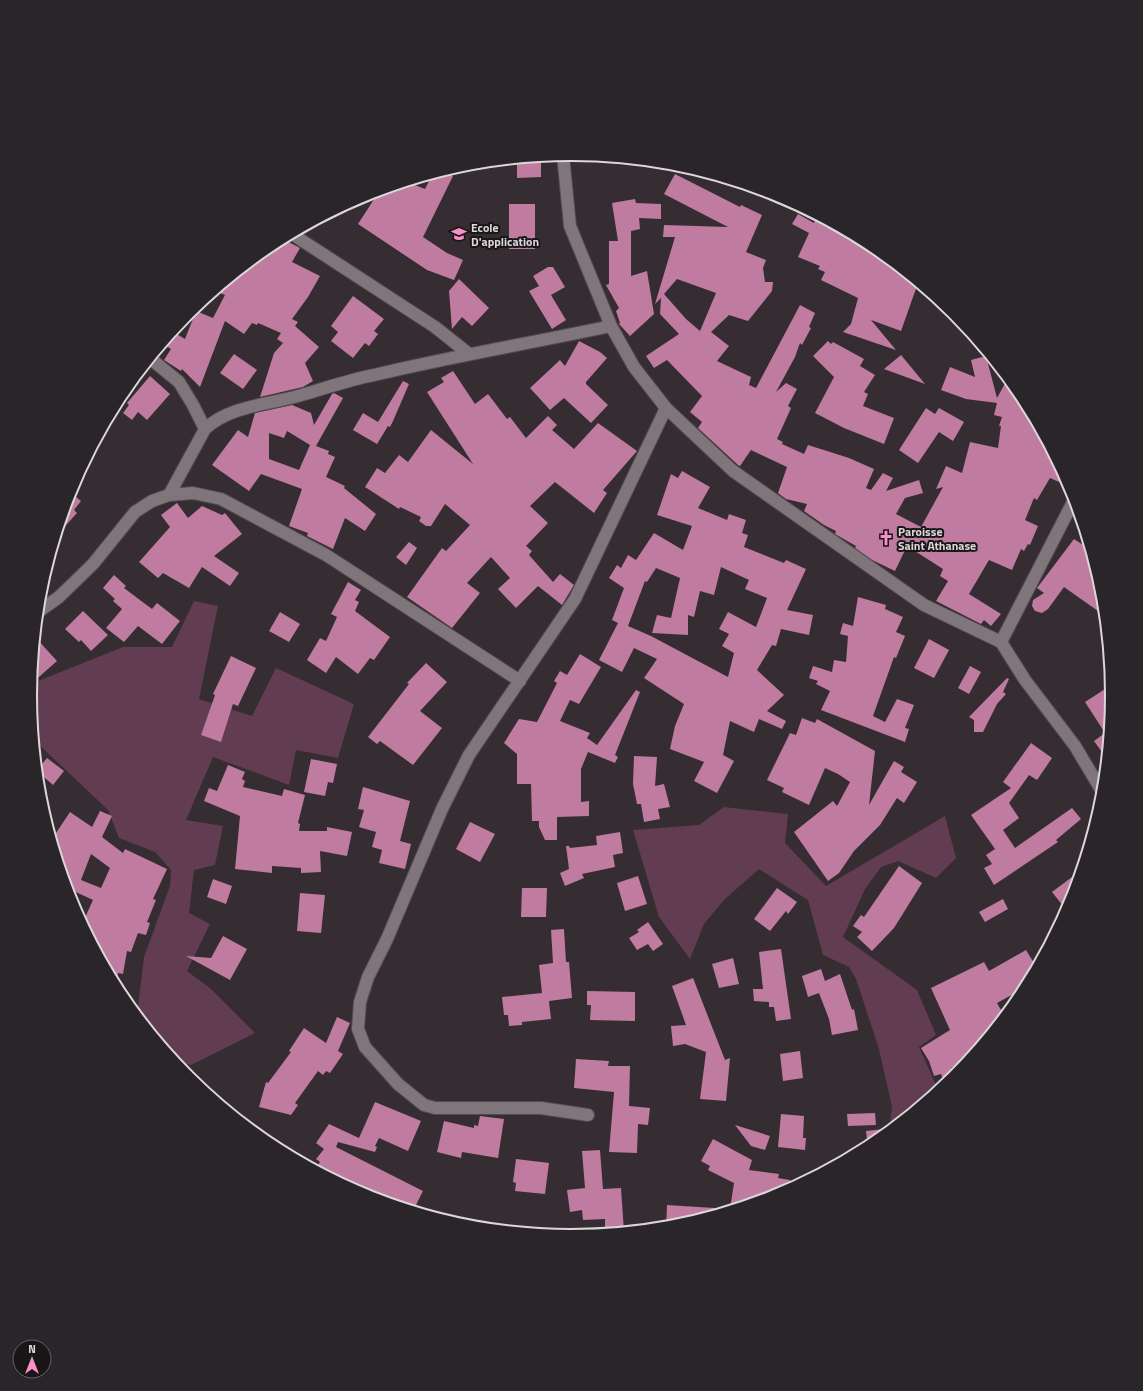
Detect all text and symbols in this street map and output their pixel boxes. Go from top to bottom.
place label: Ecole D'application [471,218,539,251]
school or university icon: Ecole D'application [450,225,468,243]
place label: Paroisse Saint Athanase [898,522,976,555]
church icon: Paroisse Saint Athanase [877,529,895,547]
north arrow [12,1339,52,1379]
text: N [28,1341,36,1357]

